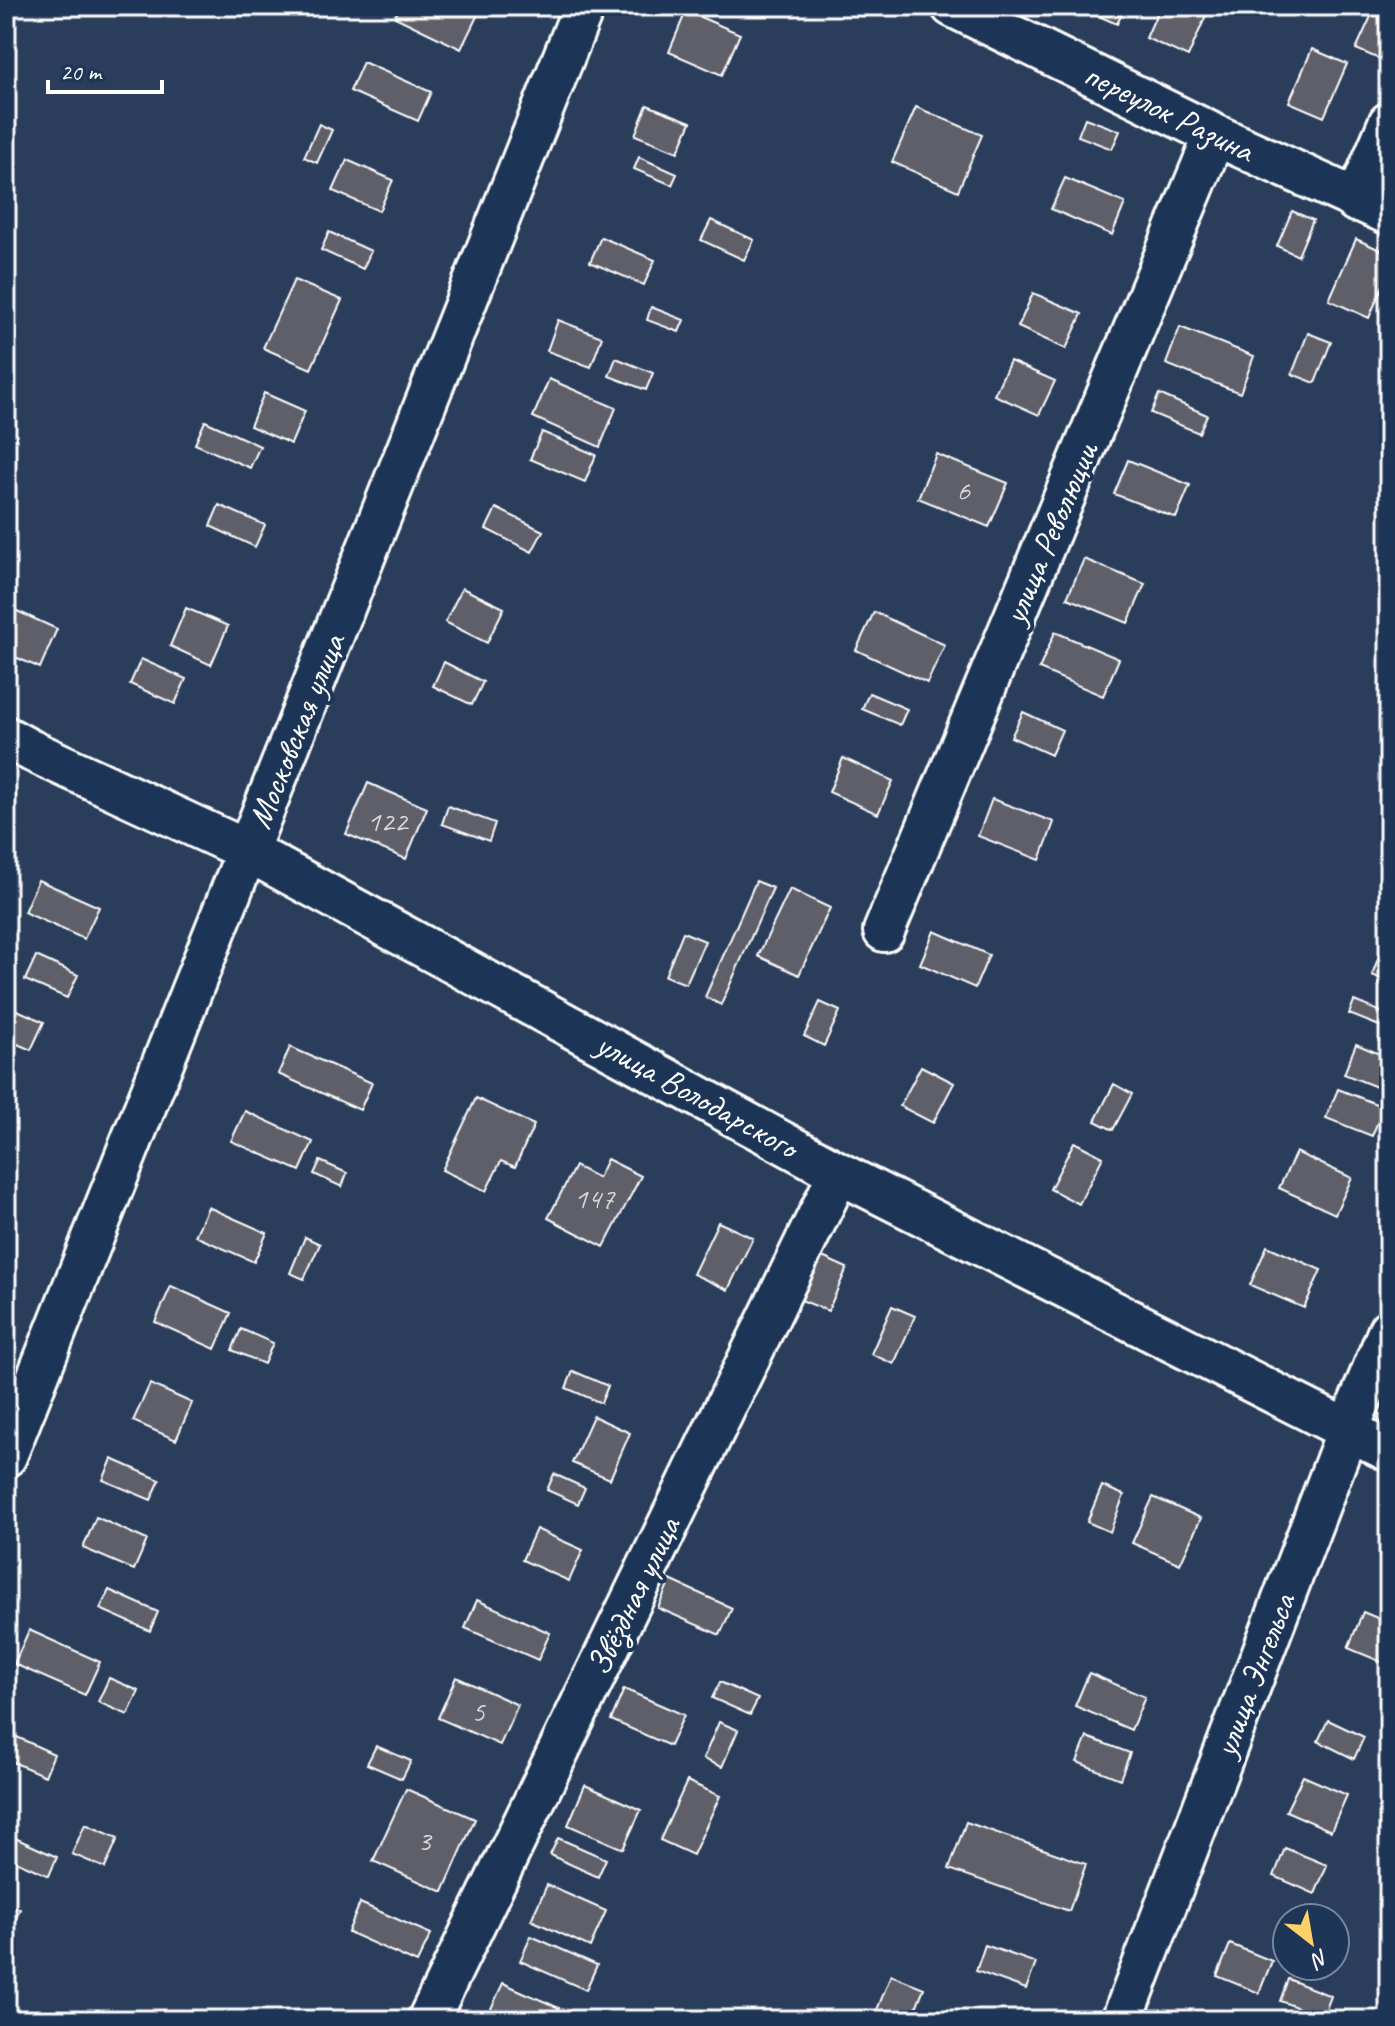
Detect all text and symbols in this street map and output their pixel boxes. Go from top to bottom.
scale bar [48,44,162,94]
street label: переулок Разина [1077,52,1263,173]
text: 20 m [60,57,103,87]
street label: улица Революции [992,434,1108,632]
house number: 6 [956,471,971,509]
street label: Московская улица [237,626,355,835]
house number: 122 [367,802,410,840]
street label: улица Володарского [587,1021,809,1170]
house number: 147 [574,1179,616,1217]
street label: Звёздная улица [576,1508,691,1682]
street label: улица Энгельса [1203,1585,1306,1764]
house number: 5 [471,1692,486,1730]
house number: 3 [417,1821,433,1859]
north arrow [1271,1902,1351,1982]
text: N [1305,1943,1334,1976]

